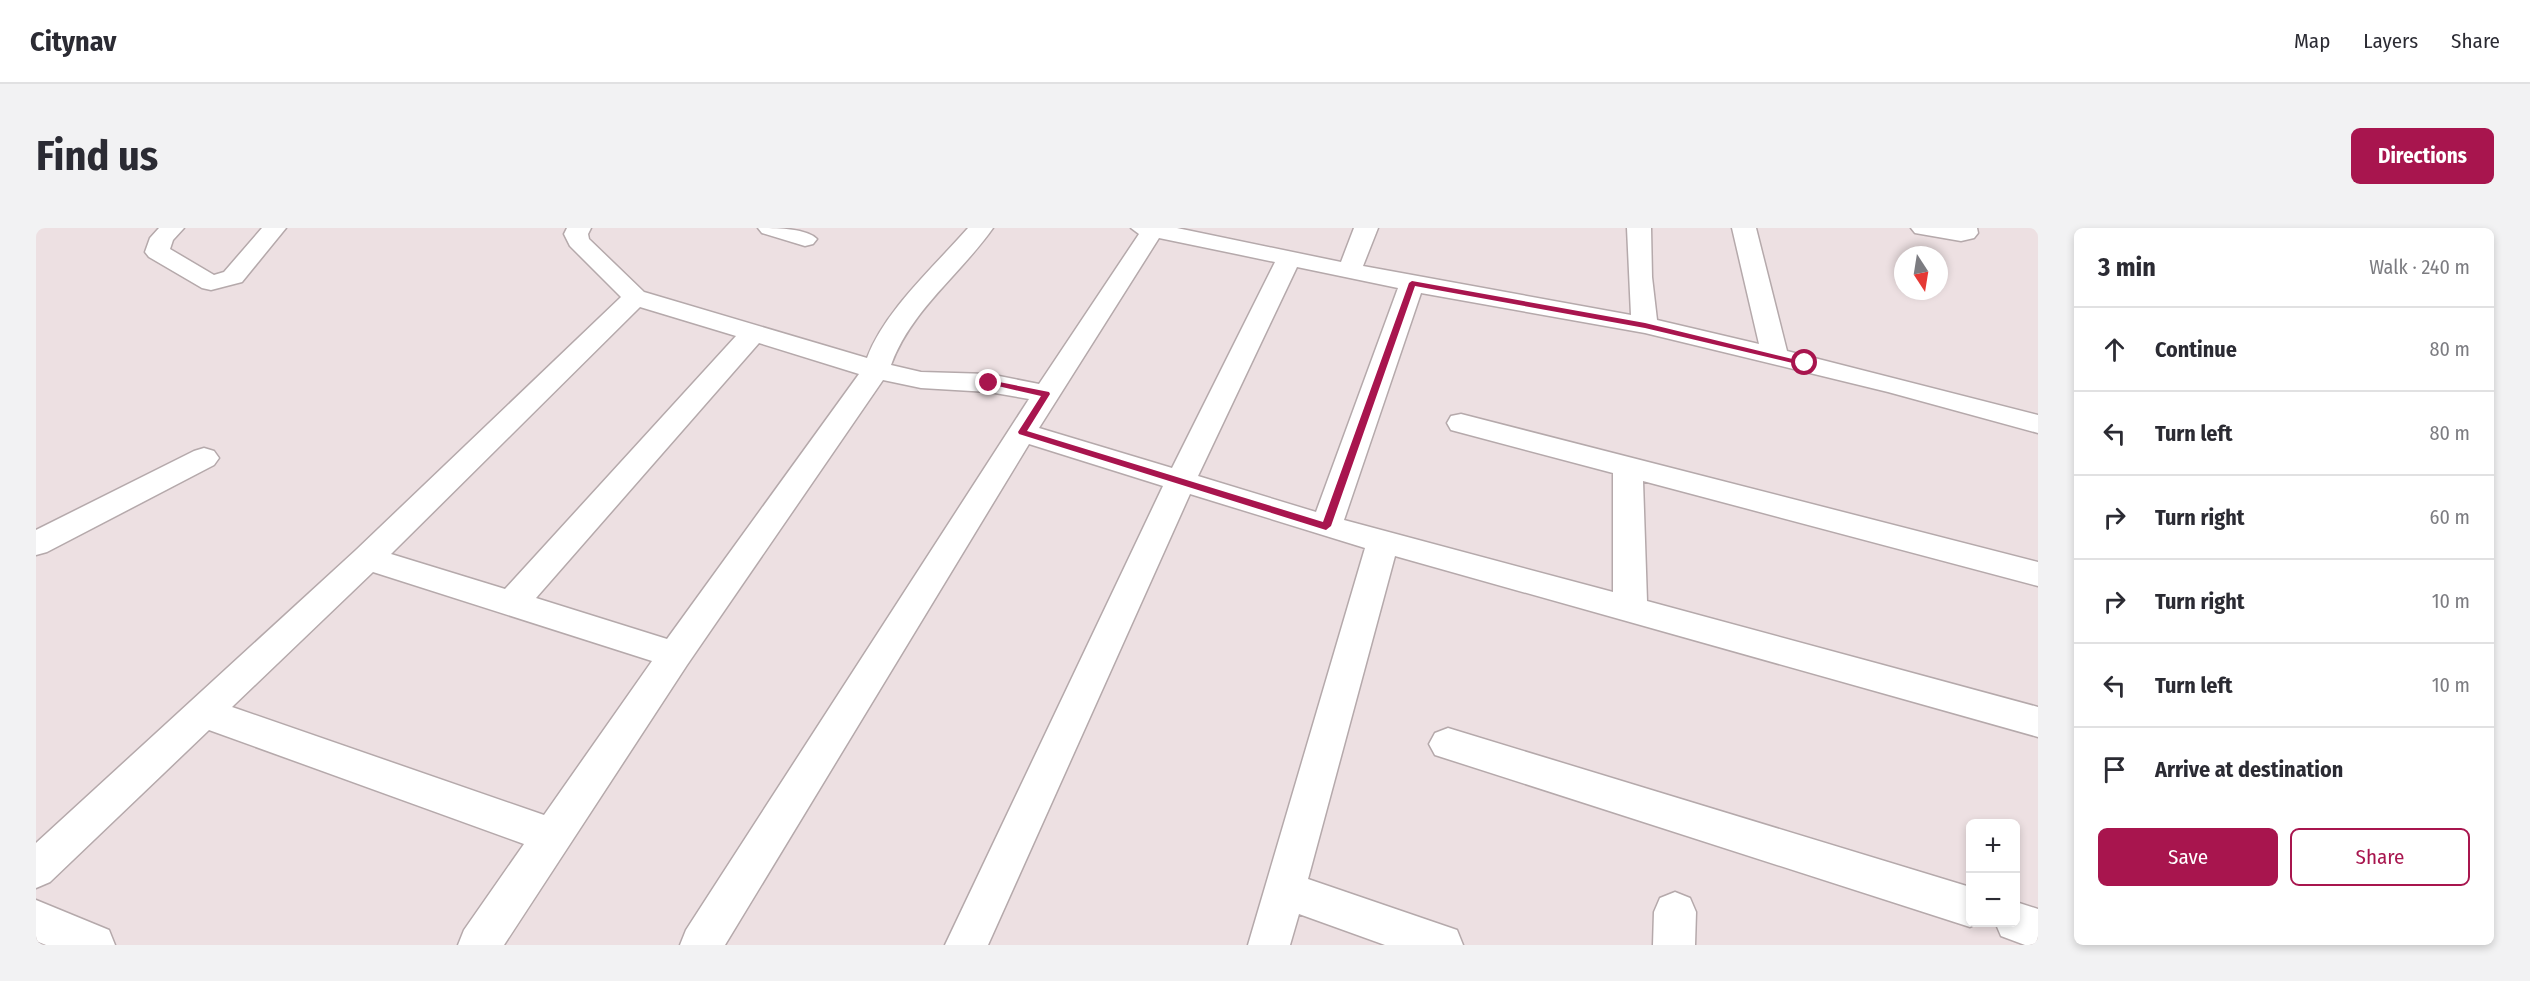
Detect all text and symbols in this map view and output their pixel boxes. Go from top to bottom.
text: Citynav [30,25,116,58]
text: Map [2294,28,2330,54]
text: Layers [2363,28,2418,54]
text: Share [2451,28,2500,54]
button: Directions [2351,128,2494,184]
text: Find us [36,131,158,181]
north arrow [1894,246,1948,300]
text: 3 min [2098,252,2156,283]
text: Walk · 240 m [2369,255,2470,279]
icon: ahead [2098,333,2131,366]
text: Continue [2155,336,2237,363]
text: 80 m [2430,337,2470,361]
route start [1791,349,1817,375]
route end [975,369,1001,395]
icon: left [2098,417,2131,450]
text: Turn left [2155,420,2233,447]
text: 80 m [2430,421,2470,445]
icon: right [2098,501,2131,534]
text: Turn right [2155,504,2244,531]
text: 60 m [2430,505,2470,529]
icon: right [2098,585,2131,618]
text: Turn right [2155,588,2244,615]
text: 10 m [2432,589,2470,613]
icon: left [2098,669,2131,702]
text: Turn left [2155,672,2233,699]
text: 10 m [2432,673,2470,697]
icon: arrive [2098,753,2131,786]
text: Arrive at destination [2155,756,2343,783]
map controls [1966,819,2020,927]
button: + [1966,819,2020,873]
button: Save [2098,828,2278,886]
button: Share [2290,828,2470,886]
button: − [1966,873,2020,927]

